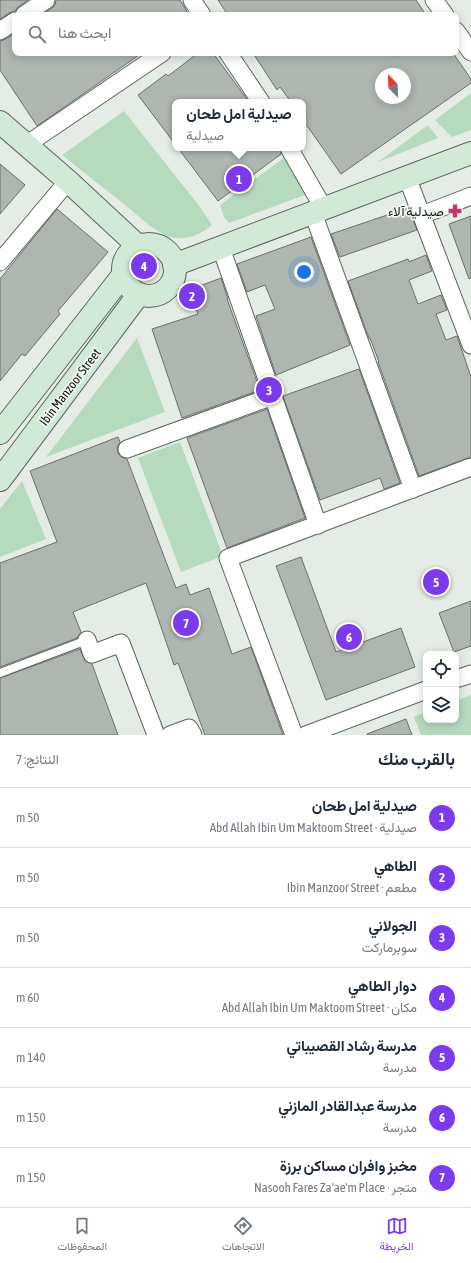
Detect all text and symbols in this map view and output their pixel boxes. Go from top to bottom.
search box [12,12,459,56]
icon: search [26,23,48,45]
text: ابحث هنا [58,24,112,41]
north arrow [375,68,411,104]
popup [172,99,306,151]
text: صيدلية امل طحان [186,105,292,122]
text: صيدلية [186,128,224,143]
pin: 1 [226,164,252,194]
pharmacy icon: صيدلية آلاء [447,203,463,219]
place label: صيدلية آلاء [388,204,444,219]
pin: 4 [131,251,157,281]
your location [294,262,314,282]
pin: 2 [179,281,205,311]
street label: Ibin Manzoor Street [36,345,104,428]
pin: 3 [256,375,282,405]
pin: 5 [423,567,449,597]
pin: 7 [173,608,199,638]
pin: 6 [336,622,362,652]
map controls [423,651,459,723]
button: locate [423,651,459,687]
button: layers [423,687,459,723]
text: بالقرب منك [378,749,455,769]
text: النتائج: 7 [16,752,59,767]
text: صيدلية امل طحان [312,797,417,814]
text: 50 m [16,810,39,825]
text: 1 [439,810,445,825]
text: صيدلية · Abd Allah Ibin Um Maktoom Street [210,820,417,835]
text: الطاهي [374,857,417,874]
text: 50 m [16,870,39,885]
text: 2 [439,870,445,885]
text: مطعم · Ibin Manzoor Street [287,880,417,895]
text: الجولاني [368,917,417,934]
text: 50 m [16,930,39,945]
text: 3 [439,930,445,945]
text: سوبرماركت [362,940,417,955]
text: دوار الطاهي [348,977,417,994]
text: 60 m [16,990,39,1005]
text: 4 [439,990,445,1005]
text: مكان · Abd Allah Ibin Um Maktoom Street [222,1000,417,1015]
text: مدرسة رشاد القصيباتي [286,1037,417,1054]
text: 140 m [16,1050,46,1065]
text: 5 [439,1050,445,1065]
text: مدرسة [383,1060,417,1075]
text: مدرسة عبدالقادر المازني [278,1097,417,1114]
text: 150 m [16,1110,46,1125]
text: 6 [439,1110,445,1125]
text: مدرسة [383,1120,417,1135]
text: مخبز وافران مساكن برزة [280,1157,417,1174]
text: 150 m [16,1170,46,1185]
text: 7 [439,1170,445,1185]
text: متجر · Nasooh Fares Za'ae'm Place [254,1180,417,1195]
tab: المحفوظات [57,1215,107,1256]
tab: الاتجاهات [222,1215,265,1256]
tab: الخريطة [380,1215,414,1256]

